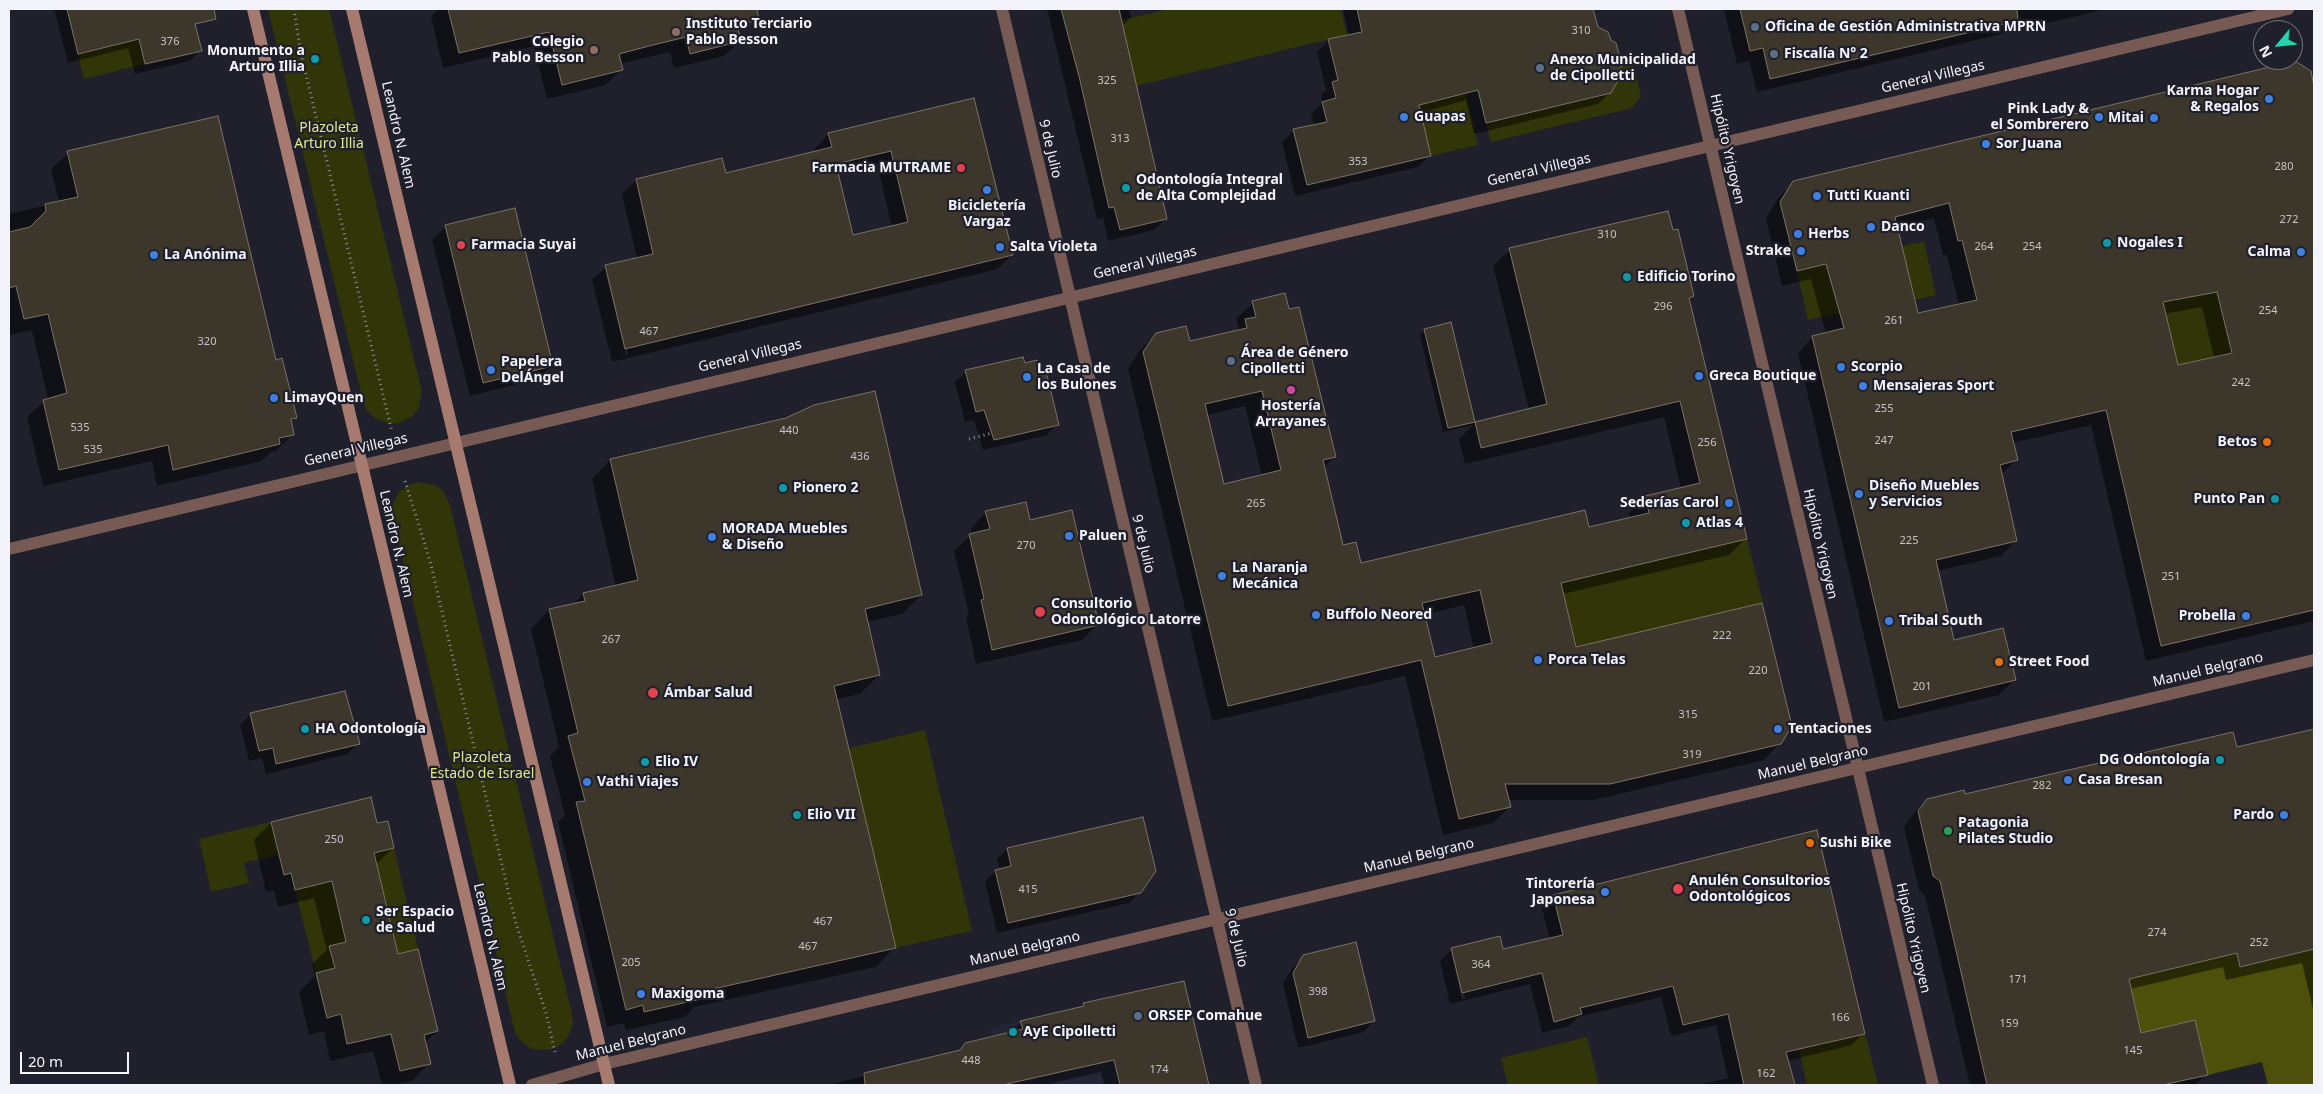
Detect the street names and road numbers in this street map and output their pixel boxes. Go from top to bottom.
street label: General Villegas [1880,57,1986,97]
street label: Leandro N. Alem [377,80,419,190]
street label: Hipólito Yrigoyen [1706,92,1748,206]
street label: 9 de Julio [1035,118,1065,180]
street label: General Villegas [1486,150,1592,190]
street label: General Villegas [1092,243,1198,283]
street label: General Villegas [697,336,803,376]
street label: General Villegas [303,430,409,470]
street label: Hipólito Yrigoyen [1799,487,1841,601]
street label: Leandro N. Alem [375,489,417,599]
street label: 9 de Julio [1128,513,1158,575]
street label: Manuel Belgrano [2151,649,2265,691]
street label: Manuel Belgrano [1756,742,1870,784]
street label: Manuel Belgrano [1362,835,1476,877]
street label: Hipólito Yrigoyen [1892,881,1934,995]
street label: Leandro N. Alem [469,882,511,992]
street label: 9 de Julio [1221,907,1251,969]
street label: Manuel Belgrano [968,928,1082,970]
street label: Manuel Belgrano [574,1021,688,1065]

